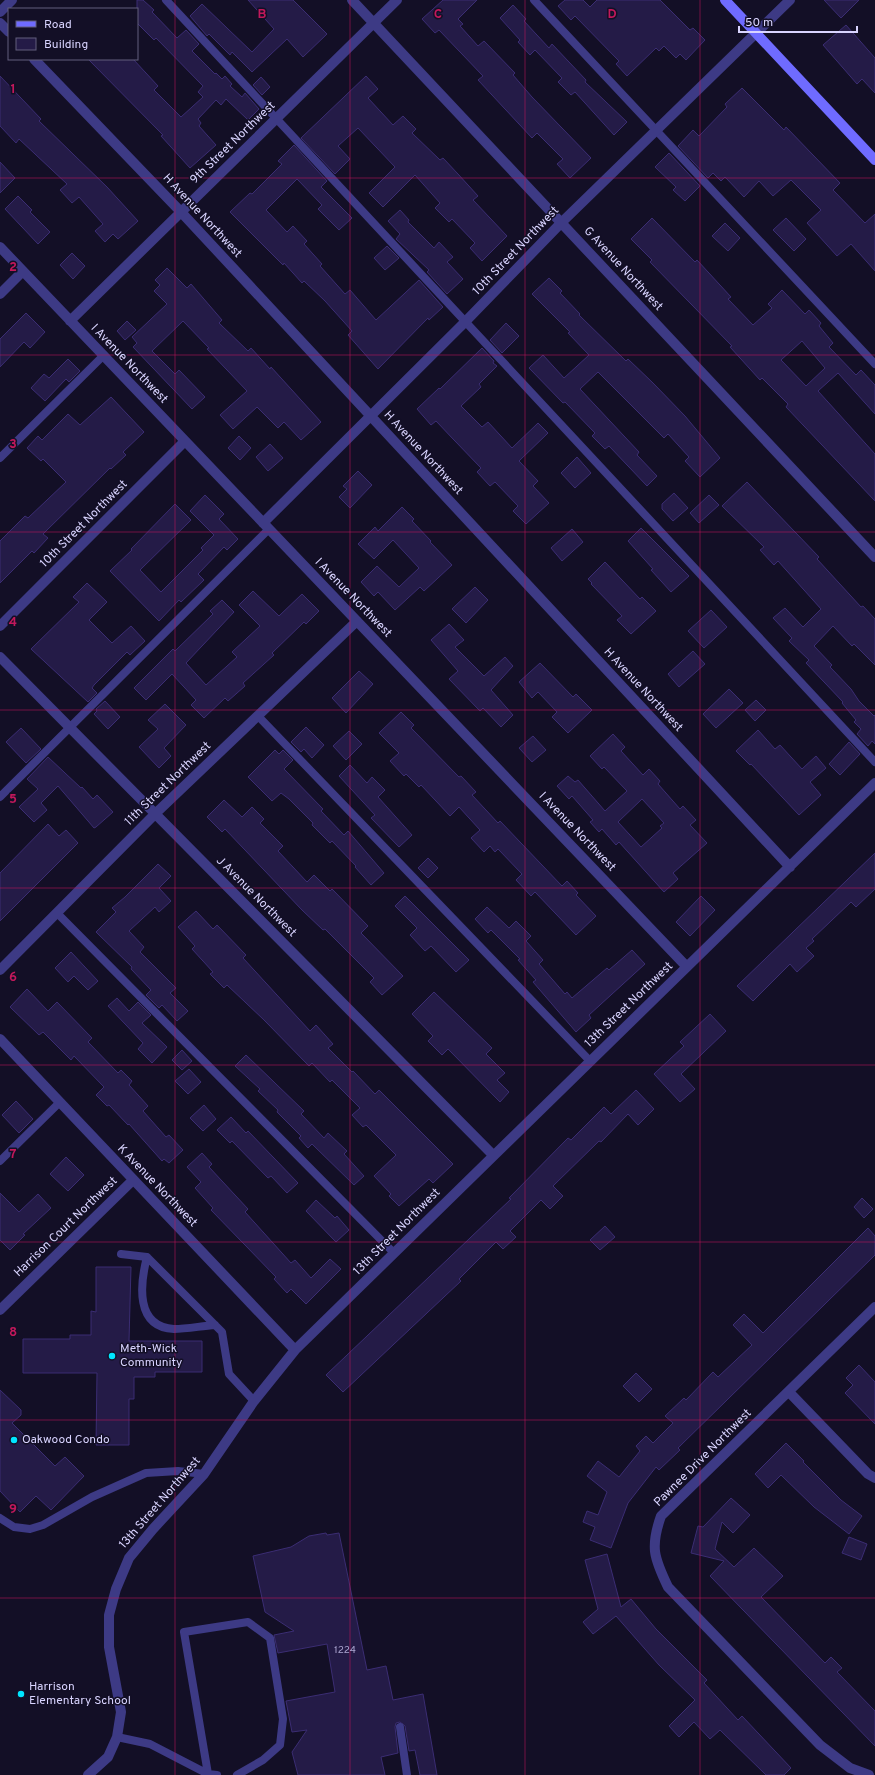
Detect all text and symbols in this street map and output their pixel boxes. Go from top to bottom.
text: B [258,7,267,23]
text: C [434,7,442,23]
text: D [607,7,617,23]
legend [8,8,138,60]
scale bar [739,8,857,34]
text: 50 m [745,15,773,31]
text: Road [44,17,72,33]
text: Building [44,37,88,53]
text: 1 [10,82,16,98]
street label: 9th Street Northwest [187,98,279,188]
street label: H Avenue Northwest [159,171,245,261]
street label: 10th Street Northwest [469,203,563,299]
street label: G Avenue Northwest [580,224,666,314]
text: 2 [9,260,17,276]
street label: I Avenue Northwest [87,321,171,407]
street label: H Avenue Northwest [380,408,466,498]
text: 3 [9,437,17,453]
street label: 10th Street Northwest [37,477,131,571]
street label: I Avenue Northwest [311,555,395,641]
text: 4 [9,615,17,631]
street label: H Avenue Northwest [600,645,686,735]
street label: 11th Street Northwest [121,738,215,830]
street label: I Avenue Northwest [535,789,619,875]
text: 5 [9,792,17,808]
street label: J Avenue Northwest [212,853,300,941]
street label: 13th Street Northwest [581,959,677,1051]
text: 6 [9,970,17,986]
street label: K Avenue Northwest [113,1141,201,1231]
text: 7 [10,1147,17,1163]
street label: Harrison Court Northwest [11,1173,121,1281]
street label: 13th Street Northwest [350,1185,444,1279]
text: 8 [9,1325,17,1341]
place label: Meth-Wick Community [120,1341,182,1371]
marker: Meth-Wick Community [107,1351,117,1361]
street label: Pawnee Drive Northwest [651,1406,755,1510]
place label: Oakwood Condo [22,1432,110,1448]
marker: Oakwood Condo [9,1435,19,1445]
street label: 13th Street Northwest [116,1454,204,1552]
text: 9 [9,1502,17,1518]
house number: 1224 [334,1644,356,1657]
place label: Harrison Elementary School [29,1679,131,1709]
marker: Harrison Elementary School [16,1689,26,1699]

